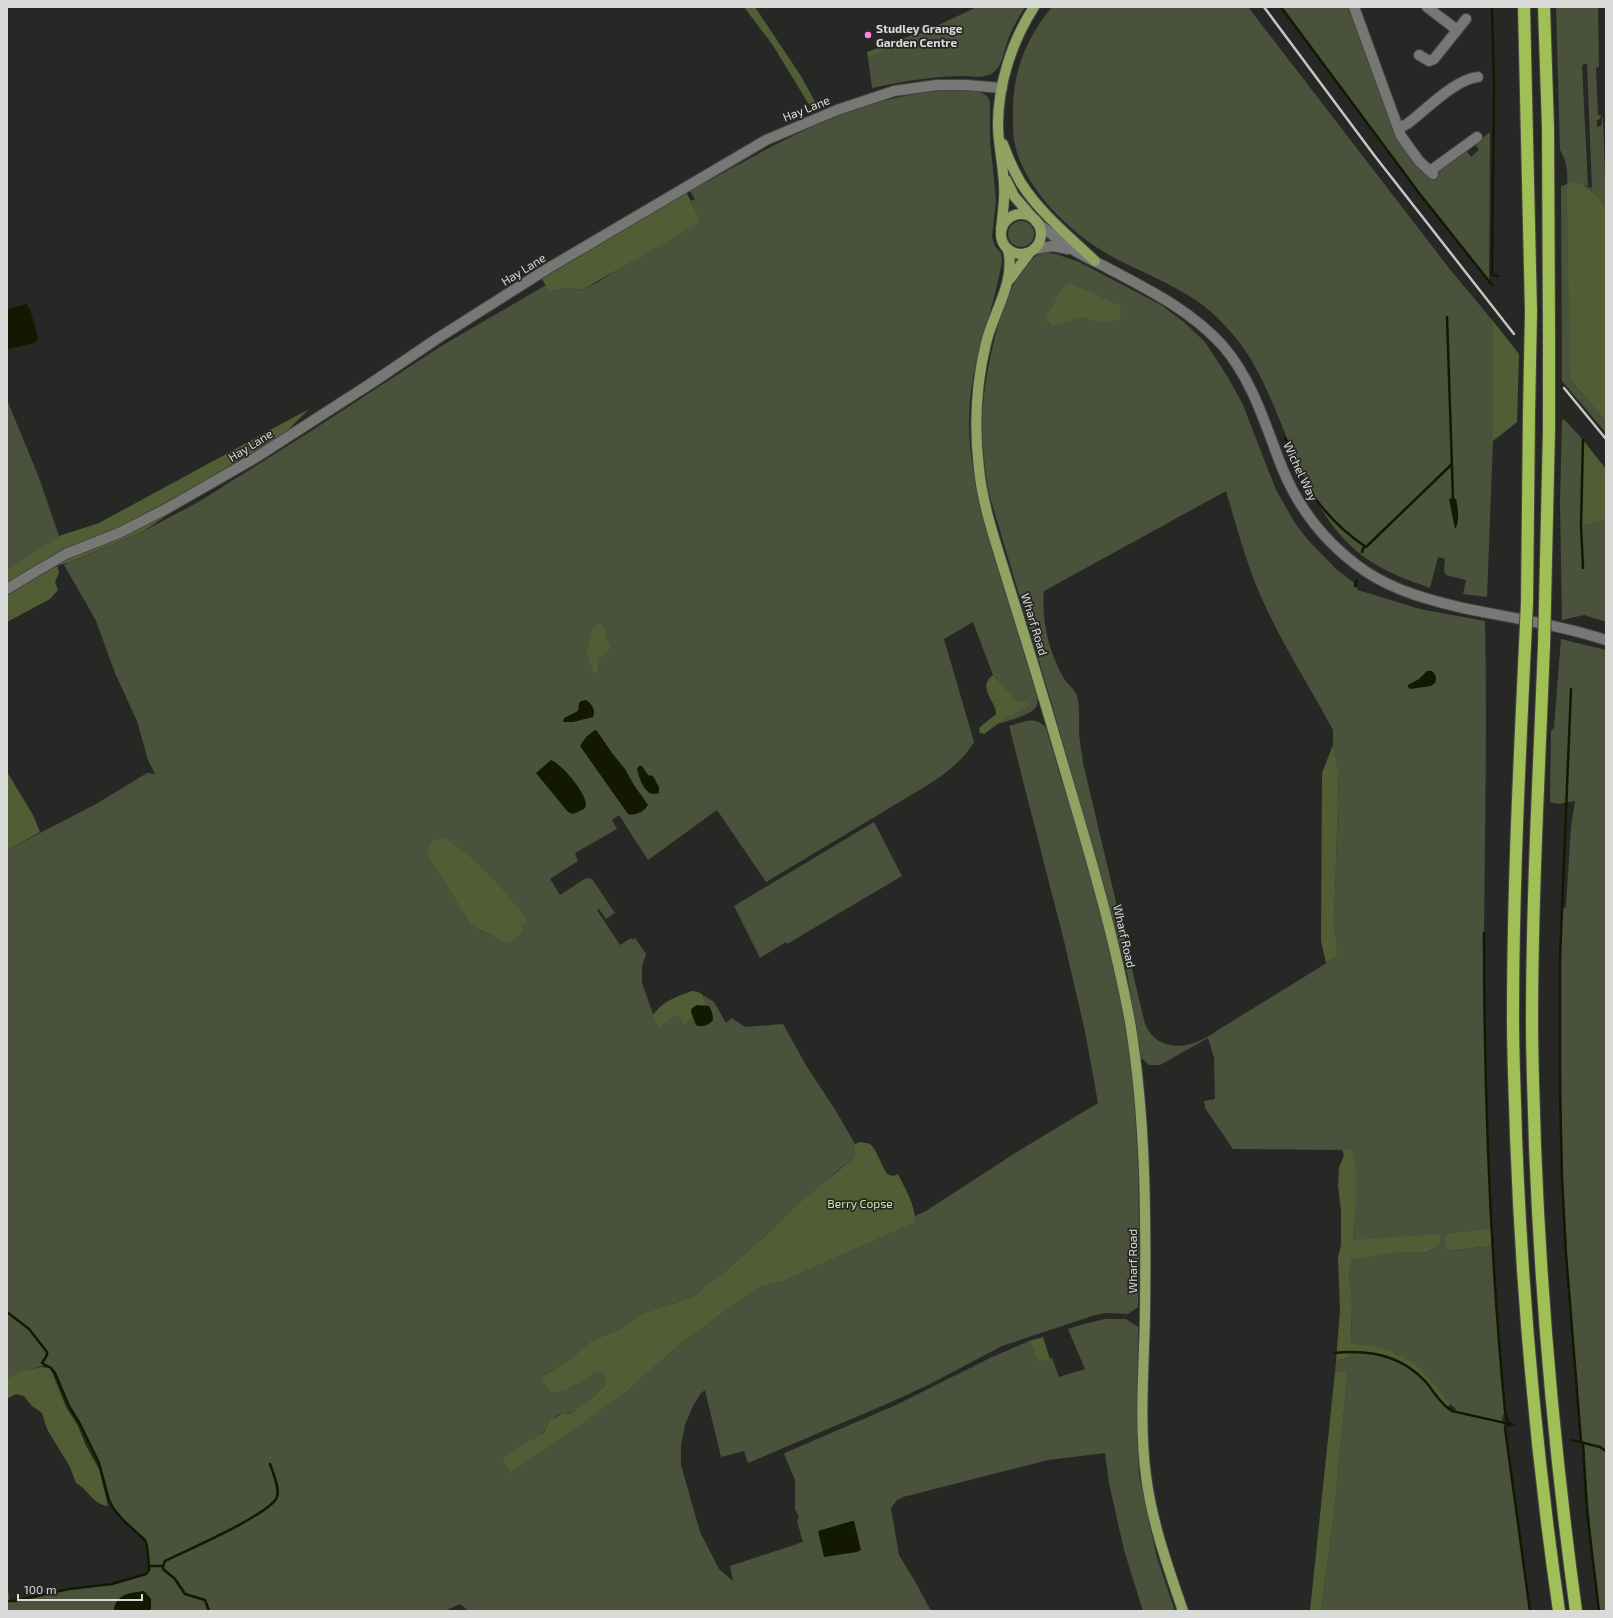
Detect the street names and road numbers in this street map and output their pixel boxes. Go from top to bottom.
street label: Hay Lane [780,92,832,124]
street label: Hay Lane [498,250,548,288]
street label: Hay Lane [225,426,275,464]
street label: Wichel Way [1281,439,1321,503]
street label: Wharf Road [1019,591,1051,657]
street label: Wharf Road [1111,903,1139,969]
street label: Wharf Road [1125,1229,1139,1293]

